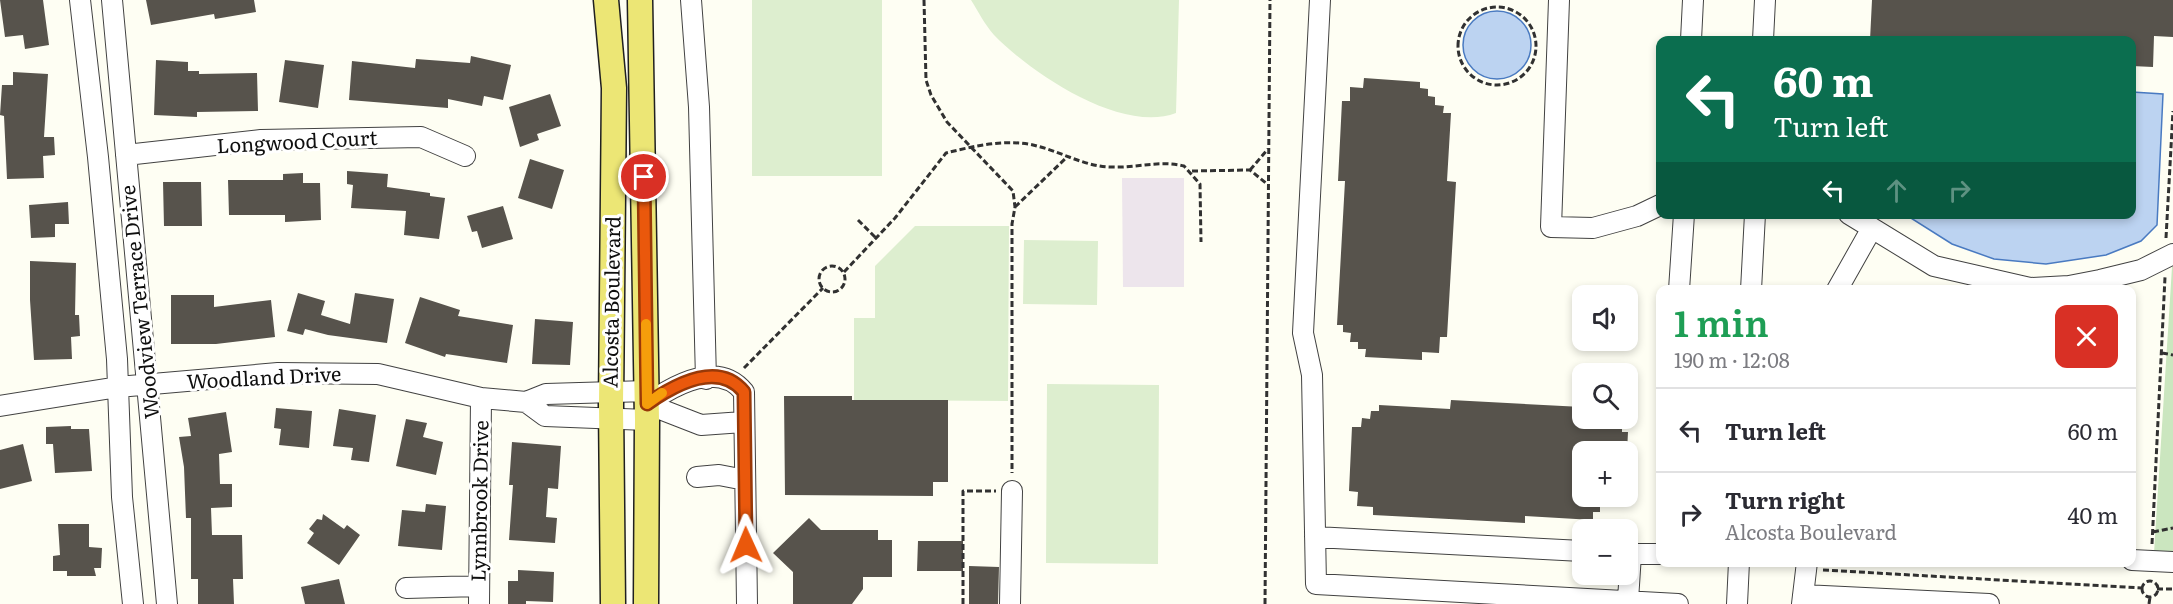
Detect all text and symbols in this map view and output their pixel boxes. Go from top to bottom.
text: 60 m [1773,48,1874,110]
icon: left [1674,60,1752,138]
text: Turn left [1773,105,1888,145]
street label: Longwood Court [216,121,378,159]
pin [618,151,669,202]
icon: arrive [627,160,660,193]
icon: left [1817,174,1850,207]
icon: ahead [1880,174,1913,207]
icon: right [1943,174,1976,207]
street label: Woodview Terrace Drive [111,184,165,421]
street label: Alcosta Boulevard [594,216,626,388]
map controls [1572,285,1638,585]
button: sound [1572,285,1638,351]
text: 1 min [1674,295,1769,348]
button: close [2055,305,2118,368]
text: 190 m · 12:08 [1674,344,1790,374]
street label: Woodland Drive [186,357,342,395]
button: search [1572,363,1638,429]
icon: left [1674,414,1707,447]
text: Turn left [1725,414,1826,447]
text: 60 m [2068,414,2118,447]
street label: Lynnbrook Drive [462,420,494,582]
button: + [1572,441,1638,507]
text: Turn right [1725,483,1845,516]
icon: right [1674,498,1707,531]
text: 40 m [2067,498,2118,531]
position arrow [714,513,778,577]
text: Alcosta Boulevard [1725,516,1897,546]
button: − [1572,519,1638,585]

